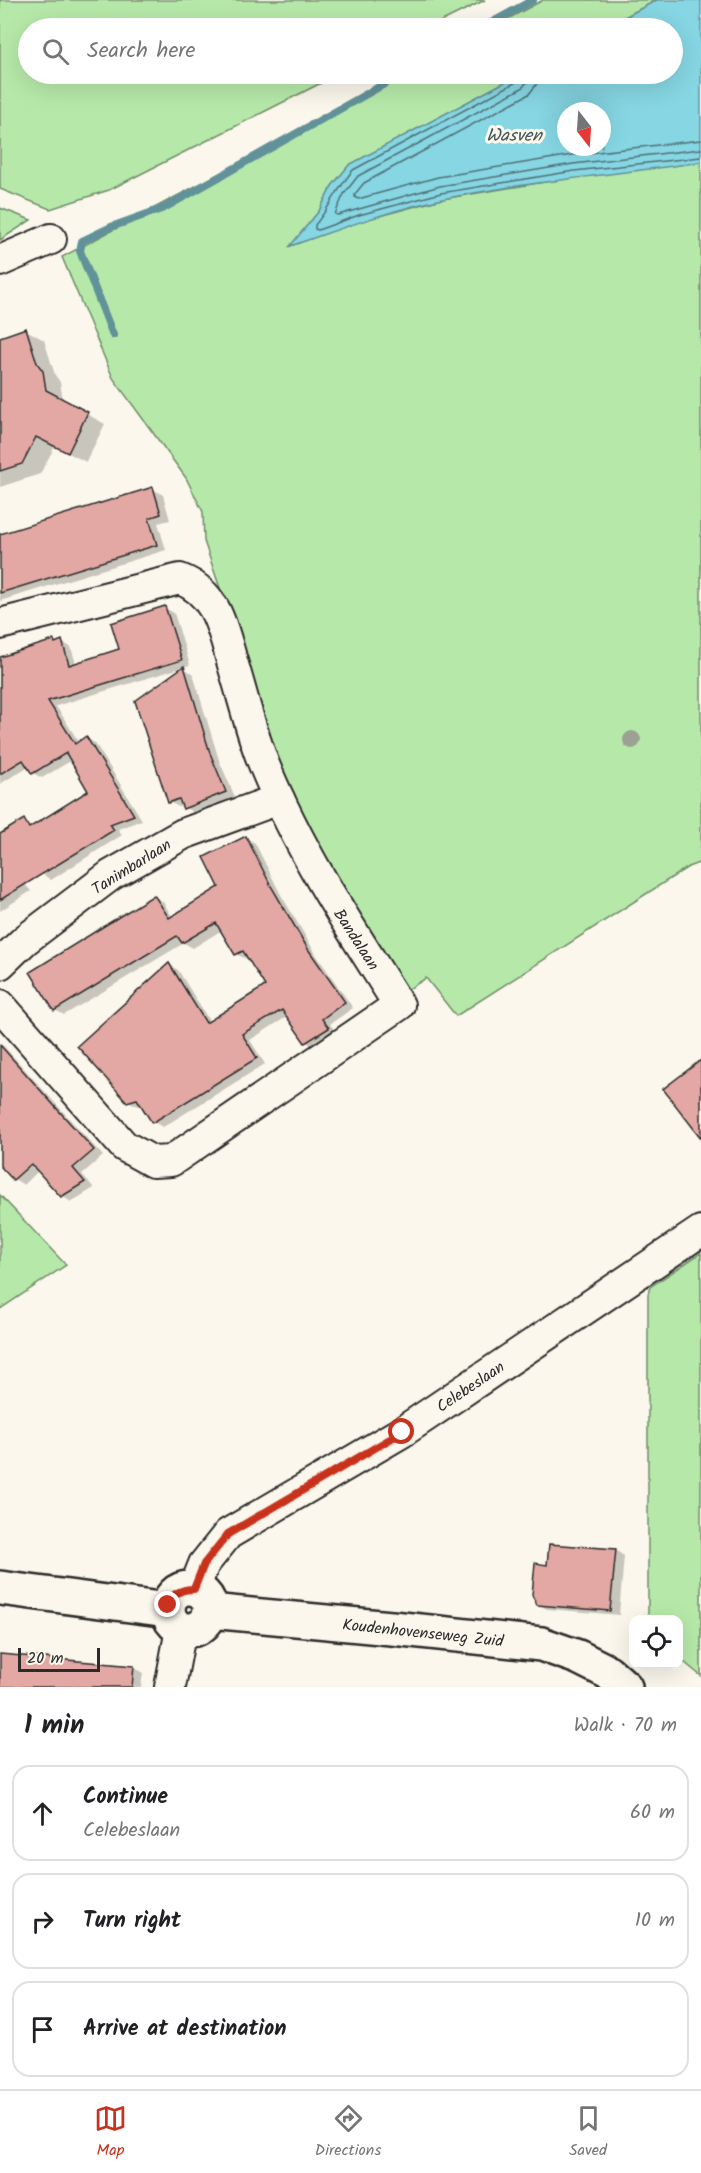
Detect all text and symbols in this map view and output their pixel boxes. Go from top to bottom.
search box [18,18,683,84]
text: Search here [87,34,195,69]
icon: search [39,35,72,68]
north arrow [557,102,611,156]
water label: Wasven [486,122,543,151]
street label: Tanimbarlaan [87,833,176,902]
street label: Bandalaan [326,904,385,976]
street label: Celebeslaan [432,1355,510,1419]
route start [388,1418,414,1444]
route end [154,1591,180,1617]
street label: Koudenhovenseweg Zuid [341,1613,506,1654]
map controls [629,1615,683,1669]
button: locate [629,1615,683,1669]
scale bar [18,1645,100,1672]
text: 20 m [27,1646,63,1671]
text: 1 min [24,1705,84,1747]
text: Walk · 70 m [574,1710,677,1742]
text: Continue [83,1780,168,1815]
icon: ahead [26,1797,59,1830]
text: 60 m [630,1797,675,1829]
text: Celebeslaan [83,1815,180,1847]
text: Turn right [83,1904,181,1939]
icon: right [26,1905,59,1938]
text: 10 m [635,1905,675,1937]
text: Arrive at destination [83,2012,286,2047]
icon: arrive [26,2013,59,2046]
tab: Map [94,2102,127,2163]
tab: Directions [315,2102,381,2163]
tab: Saved [569,2102,607,2163]

